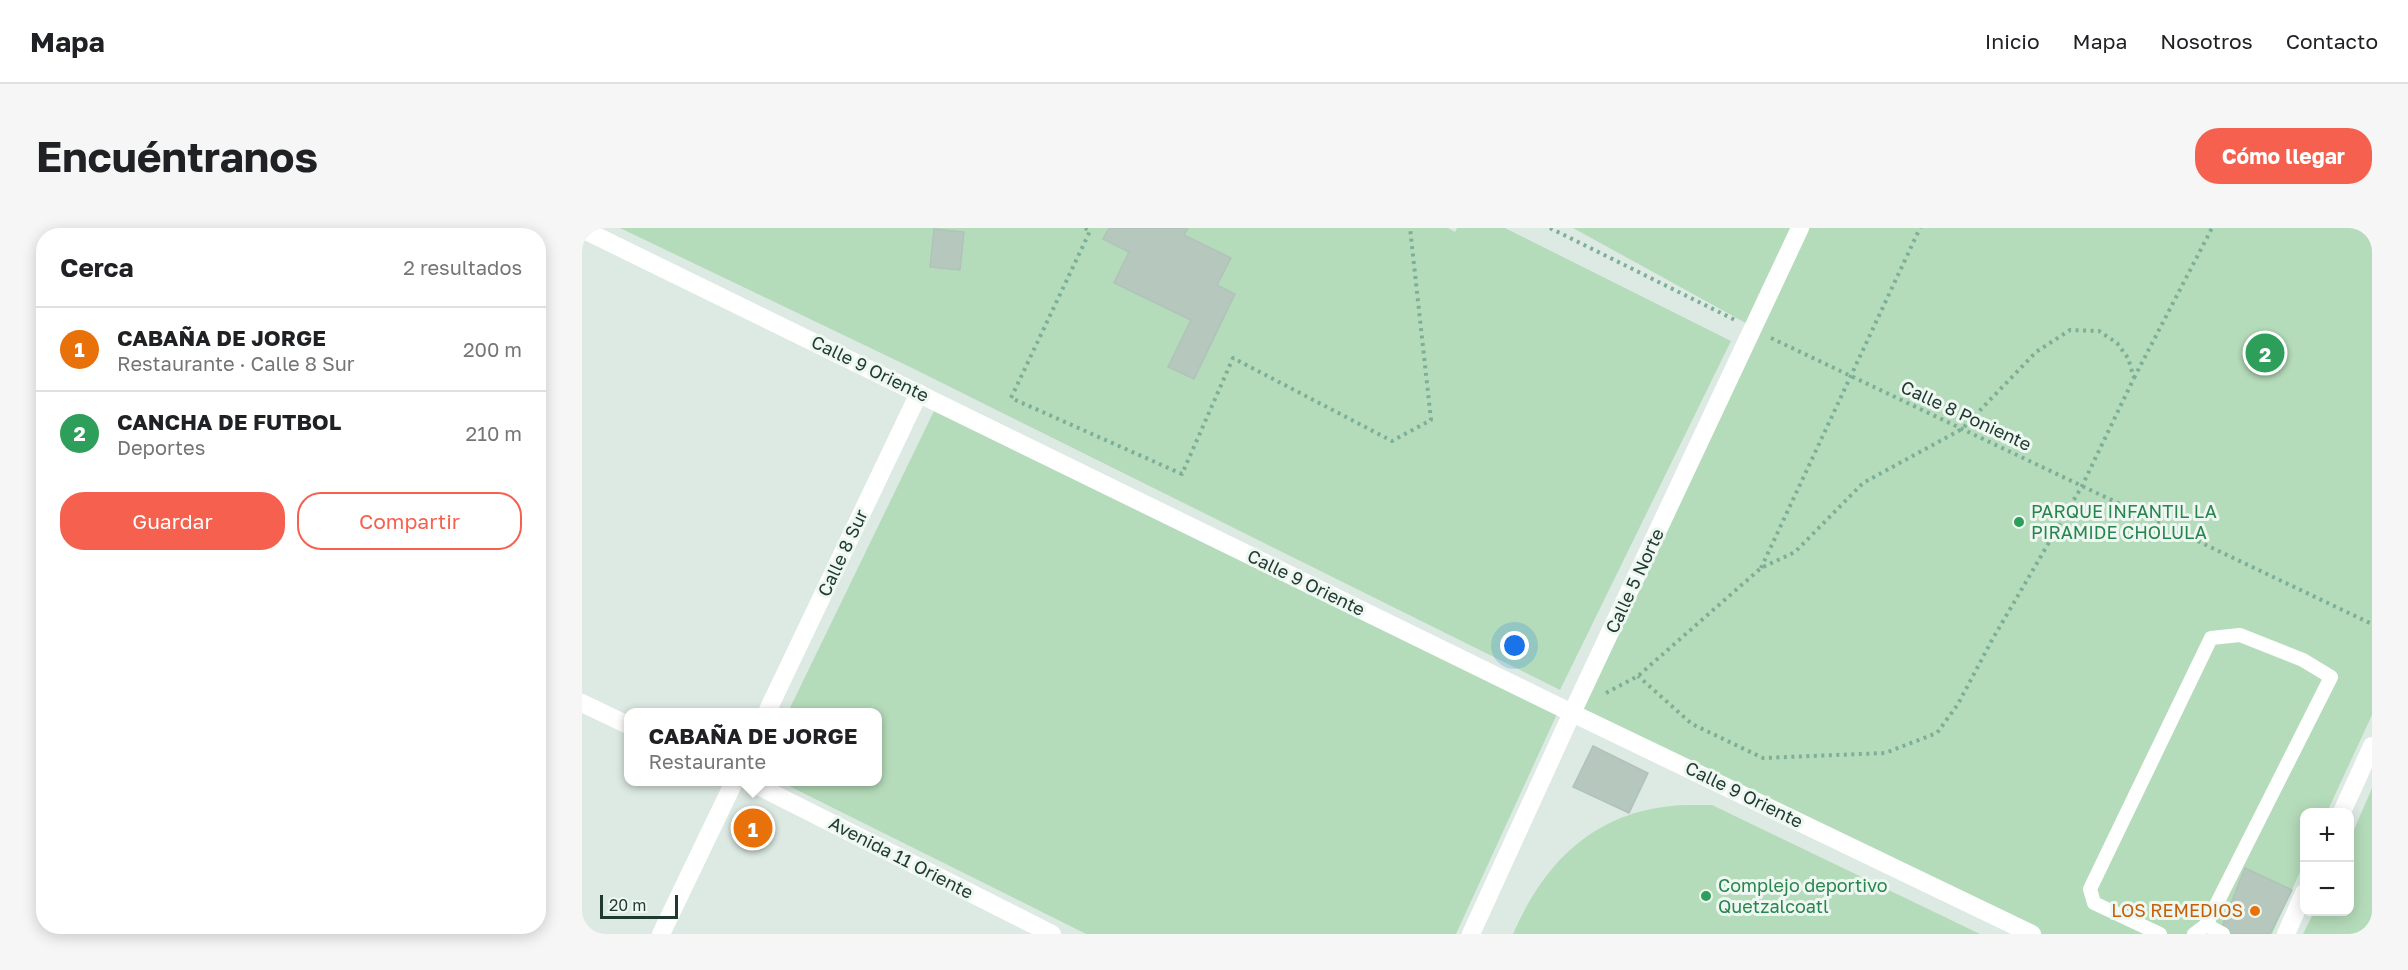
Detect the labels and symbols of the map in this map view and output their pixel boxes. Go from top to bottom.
street label: Calle 9 Oriente [808,330,933,406]
pin: 2 [2246,330,2284,376]
street label: Calle 8 Poniente [1898,375,2035,455]
place label: PARQUE INFANTIL LA PIRAMIDE CHOLULA [2031,500,2217,543]
street label: Calle 8 Sur [812,506,872,600]
marker: PARQUE INFANTIL LA PIRAMIDE CHOLULA [2012,515,2026,529]
street label: Calle 5 Norte [1600,525,1668,636]
street label: Calle 9 Oriente [1244,544,1369,620]
your location [1500,631,1529,660]
street label: Calle 9 Oriente [1682,756,1807,832]
pin: 1 [734,806,772,850]
street label: Avenida 11 Oriente [826,811,977,903]
place label: Complejo deportivo Quetzalcoatl [1718,874,1888,917]
marker: Complejo deportivo Quetzalcoatl [1699,889,1713,903]
scale bar [600,892,678,920]
place label: LOS REMEDIOS [2111,899,2243,921]
marker: LOS REMEDIOS [2248,904,2262,918]

